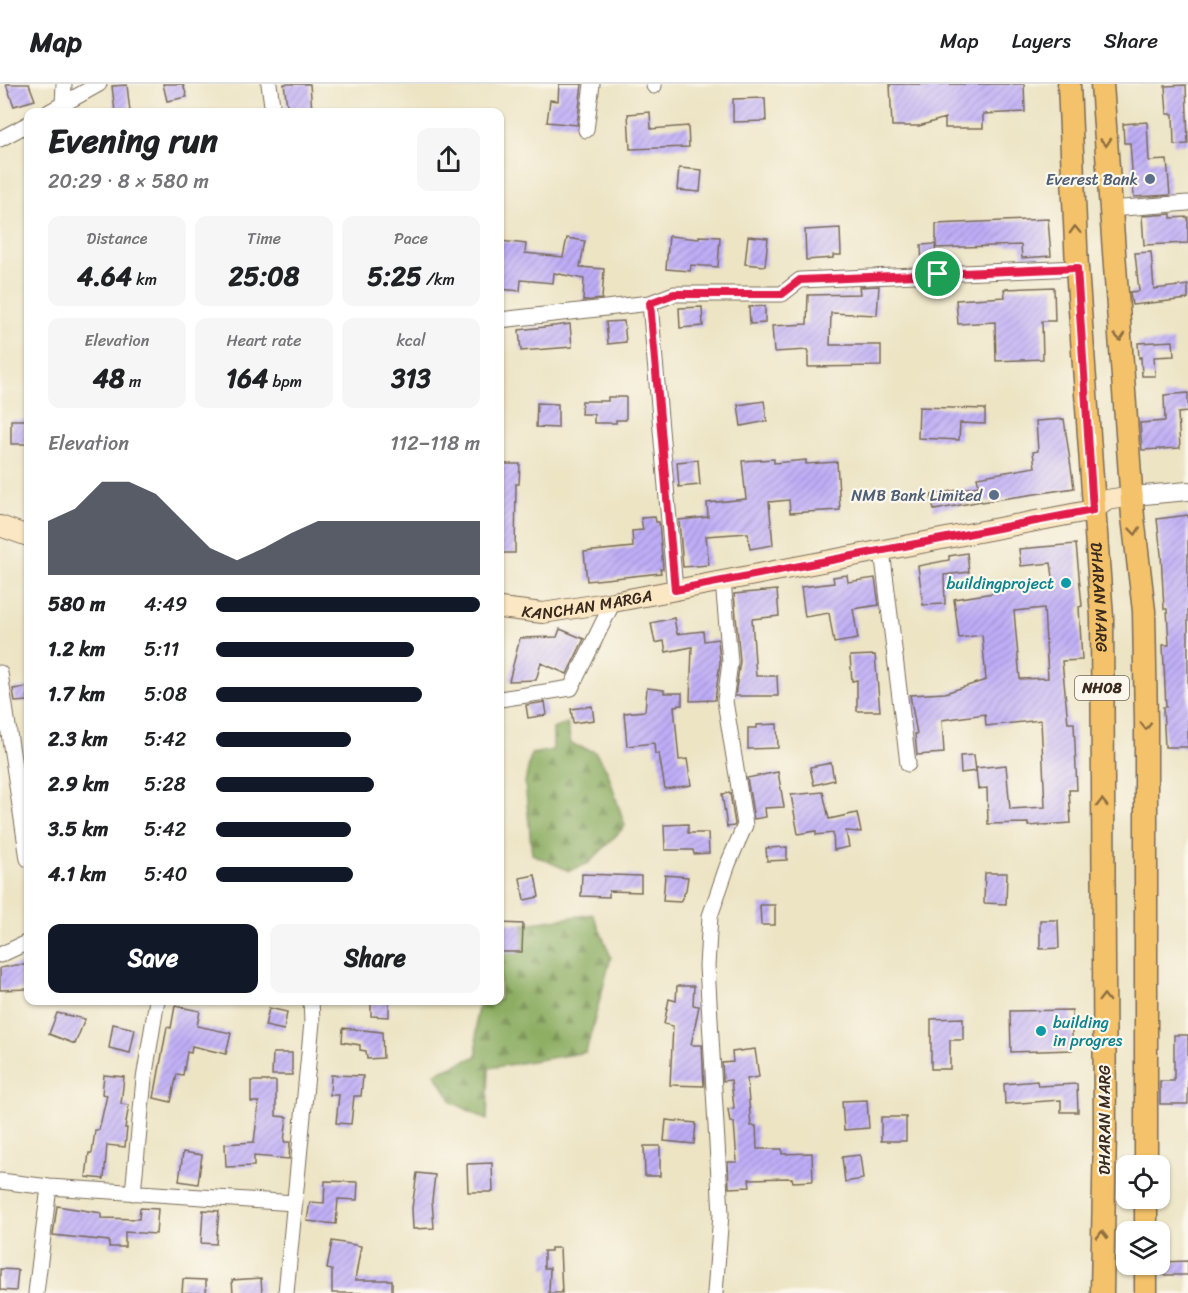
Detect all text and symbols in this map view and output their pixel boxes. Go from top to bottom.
text: Map [30,17,82,66]
text: Map [940,22,979,60]
text: Layers [1012,22,1071,60]
text: Share [1104,22,1158,60]
text: Evening run [48,112,218,170]
button: share [417,128,480,191]
one-way arrow [1099,138,1112,147]
text: 20:29 · 8 × 580 m [48,164,209,199]
place label: Everest Bank [1046,165,1138,194]
marker: Everest Bank [1143,172,1157,186]
text: Distance [87,224,147,253]
text: Time [247,224,281,253]
text: Pace [394,224,428,253]
one-way arrow [1069,226,1082,235]
pin [912,248,963,299]
text: 4.64 [77,253,132,299]
text: 25:08 [229,253,299,299]
text: 5:25 [367,253,422,299]
icon: arrive [921,257,954,290]
text: km [132,265,157,294]
text: /km [422,265,455,294]
text: Elevation [85,326,149,355]
text: Heart rate [226,326,302,355]
text: kcal [396,326,426,355]
one-way arrow [1113,332,1126,341]
text: 48 [93,355,125,401]
text: 164 [226,355,268,401]
text: 313 [391,355,431,401]
text: m [125,367,141,396]
text: bpm [268,367,302,396]
text: Elevation [48,426,129,461]
text: 112–118 m [390,426,480,461]
place label: NMB Bank Limited [851,481,984,510]
marker: NMB Bank Limited [987,488,1001,502]
one-way arrow [1128,527,1141,536]
street label: DHARAN MARG [1082,541,1116,652]
place label: buildingproject [947,569,1054,598]
marker: buildingproject [1059,576,1073,590]
street label: KANCHAN MARGA [520,581,655,628]
text: 580 m [48,587,105,622]
text: 4:49 [144,587,187,622]
text: 1.2 km [48,632,105,667]
text: 5:11 [144,632,179,667]
road number: NH08 [1075,676,1129,700]
text: 1.7 km [48,677,105,712]
text: 5:08 [144,677,187,712]
one-way arrow [1140,721,1152,730]
text: 2.3 km [48,722,108,757]
text: 5:42 [144,722,186,757]
text: 2.9 km [48,767,109,802]
text: 5:28 [144,767,186,802]
one-way arrow [1096,798,1108,807]
text: 3.5 km [48,812,108,847]
text: 5:42 [144,812,186,847]
text: 4.1 km [48,857,106,892]
text: 5:40 [144,857,187,892]
button: Save [48,924,258,993]
button: Share [270,924,480,993]
one-way arrow [1097,993,1110,1002]
place label: building in progres [1053,1008,1123,1055]
marker: building in progres [1034,1024,1048,1038]
street label: DHARAN MARG [1090,1065,1119,1175]
map controls [1116,1155,1170,1275]
button: locate [1116,1155,1170,1209]
button: layers [1116,1221,1170,1275]
one-way arrow [1096,1230,1108,1239]

